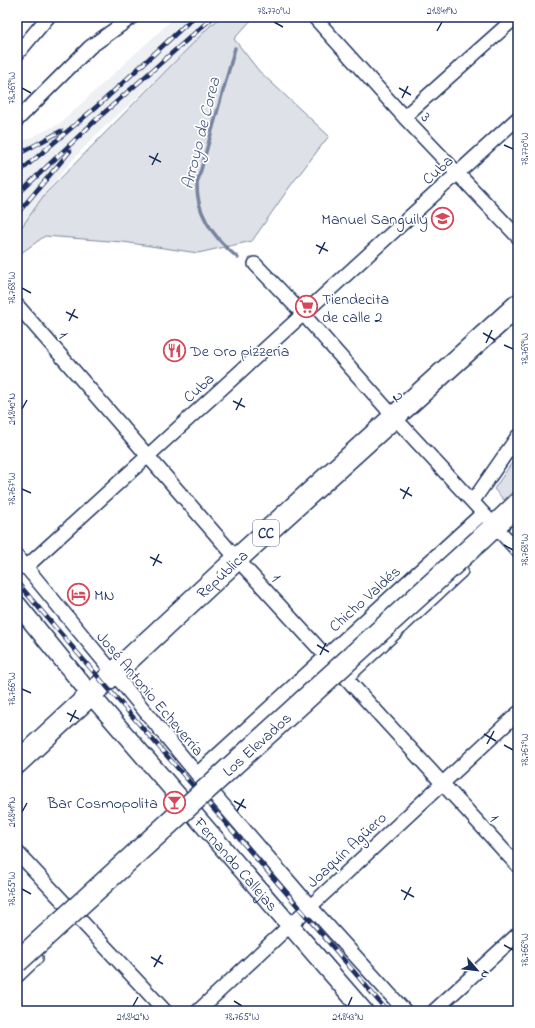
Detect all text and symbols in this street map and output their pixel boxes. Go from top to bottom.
text: 78.770°W [258,4,291,19]
text: 21.841°N [427,4,458,19]
text: 78.769°W [5,72,20,104]
water label: Arroyo de Corea [175,74,229,192]
street label: 3 [415,107,437,128]
text: 78.770°W [518,132,533,165]
street label: Cuba [417,150,459,191]
school or university icon: Manuel Sanguily [430,205,456,231]
place label: Manuel Sanguily [321,208,428,232]
text: 78.768°W [5,271,20,304]
place label: Tiendecita de calle 2 [322,288,389,330]
supermarket icon: Tiendecita de calle 2 [293,294,319,320]
street label: 1 [52,326,73,345]
text: 78.769°W [518,333,533,365]
restaurant icon: De Oro pizzería [162,337,188,363]
place label: De Oro pizzería [189,340,289,364]
street label: Cuba [178,368,220,409]
street label: 2 [386,386,409,408]
text: 21.840°N [5,393,20,425]
text: 78.767°W [5,472,20,505]
road number: CC [253,520,279,546]
text: 78.768°W [518,533,533,566]
street label: República [192,545,254,605]
street label: Chicho Valdés [324,561,407,638]
street label: 1 [265,568,286,588]
hotel icon: MN [65,581,91,607]
place label: MN [94,584,115,608]
street label: José Antonio Echeverría [90,627,209,762]
text: 78.766°W [5,672,20,706]
street label: Los Elevados [218,707,298,783]
text: 78.767°W [518,733,533,766]
bar icon: Bar Cosmopolita [161,789,187,815]
place label: Bar Cosmopolita [47,792,158,816]
text: 21.841°N [5,796,20,827]
street label: Joaquín Agüero [302,807,393,894]
street label: 1 [483,808,504,828]
street label: Fernando Callejas [187,811,283,917]
text: 78.765°W [5,871,20,906]
text: 78.766°W [518,933,533,967]
north arrow [457,950,497,990]
text: N [476,967,494,981]
text: 21.842°N [117,1010,149,1025]
text: 78.765°W [225,1010,260,1025]
text: 21.843°N [332,1010,364,1025]

